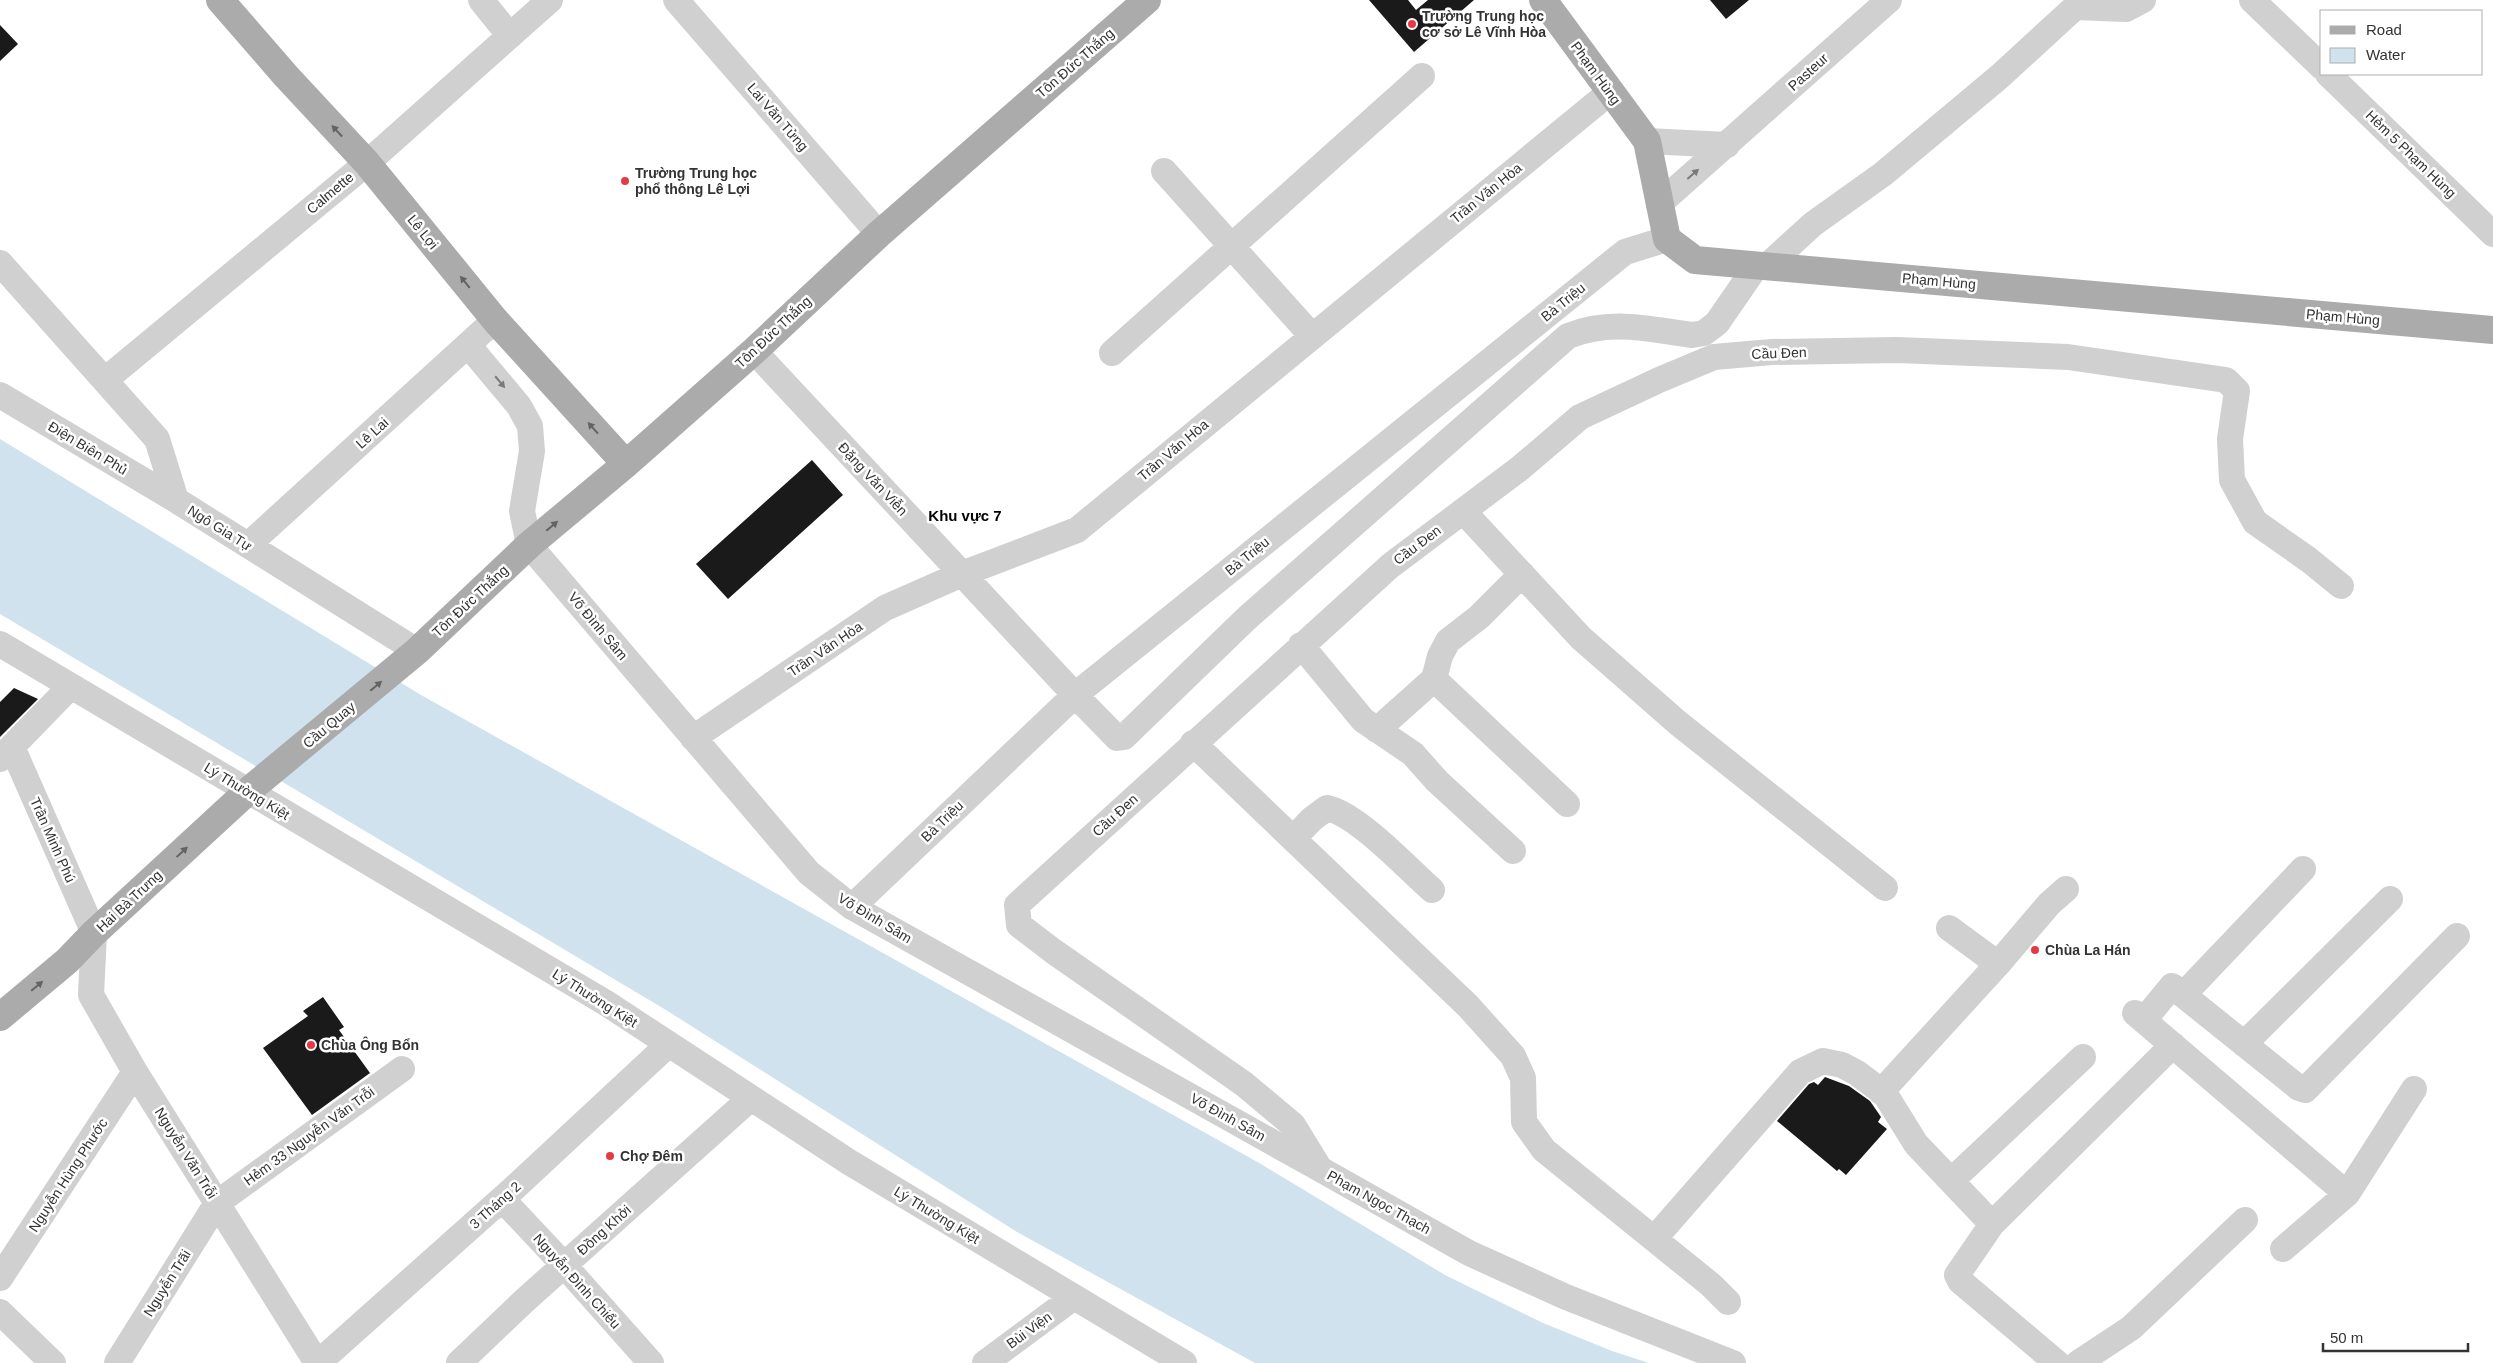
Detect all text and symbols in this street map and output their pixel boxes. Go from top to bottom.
place label: Trường Trung học cơ sở Lê Vĩnh Hòa [1422,8,1546,40]
legend [2320,10,2483,75]
marker: Trường Trung học cơ sở Lê Vĩnh Hòa [1406,18,1418,30]
text: Road [2366,21,2402,38]
street label: Tôn Đức Thắng [1033,25,1117,101]
street label: Phạm Hùng [1568,38,1624,108]
text: Water [2366,46,2405,63]
street label: Pasteur [1785,50,1832,94]
street label: Lai Văn Tửng [744,80,812,154]
street label: Hẻm 5 Phạm Hùng [2363,107,2459,201]
one-way arrow [331,126,343,138]
street label: Trần Văn Hòa [1447,159,1525,226]
place label: Trường Trung học phổ thông Lê Lợi [635,165,757,197]
street label: Calmette [303,169,357,217]
one-way arrow [1686,169,1699,180]
marker: Trường Trung học phổ thông Lê Lợi [619,175,631,187]
street label: Lê Lợi [404,212,442,252]
street label: Phạm Hùng [1901,270,1977,292]
one-way arrow [459,276,470,289]
street label: Bà Triệu [1538,279,1588,325]
street label: Tôn Đức Thắng [732,293,814,371]
street label: Phạm Hùng [2305,306,2381,328]
street label: Cầu Đen [1751,344,1807,362]
one-way arrow [494,375,505,388]
street label: Lê Lai [352,414,392,452]
street label: Trần Văn Hòa [1135,416,1211,484]
street label: Điện Biên Phủ [46,418,130,478]
one-way arrow [587,422,599,434]
street label: Đặng Văn Viễn [835,439,911,519]
street label: Ngô Gia Tự [185,502,255,554]
district label: Khu vực 7 [928,507,1002,524]
one-way arrow [546,520,559,531]
street label: Cầu Đen [1390,522,1444,568]
street label: Bà Triệu [1222,533,1272,579]
street label: Tôn Đức Thắng [429,562,511,640]
street label: Võ Đình Sâm [565,589,631,663]
street label: Trần Văn Hòa [785,618,866,680]
one-way arrow [369,680,382,691]
street label: Cầu Quay [300,699,358,751]
street label: Lý Thường Kiệt [201,759,293,823]
street label: Cầu Đen [1089,791,1141,839]
street label: Trần Minh Phú [27,795,79,885]
street label: Bà Triệu [918,797,966,845]
one-way arrow [175,846,187,858]
street label: Hai Bà Trưng [93,867,165,935]
street label: Võ Đình Sâm [835,890,915,946]
place label: Chùa La Hán [2045,942,2131,958]
marker: Chùa La Hán [2029,944,2041,956]
street label: Lý Thường Kiệt [550,966,640,1031]
one-way arrow [31,981,44,992]
place label: Chùa Ông Bổn [321,1036,419,1053]
marker: Chùa Ông Bổn [305,1039,317,1051]
street label: Hẻm 33 Nguyễn Văn Trỗi [241,1083,377,1189]
street label: Võ Đình Sâm [1188,1090,1268,1144]
street label: Nguyễn Văn Trỗi [152,1105,220,1201]
street label: Nguyễn Hùng Phước [25,1115,111,1235]
place label: Chợ Đêm [620,1148,683,1164]
marker: Chợ Đêm [604,1150,616,1162]
street label: Phạm Ngọc Thạch [1325,1167,1433,1237]
street label: 3 Tháng 2 [466,1178,524,1232]
street label: Lý Thường Kiệt [891,1183,983,1247]
street label: Đồng Khởi [574,1202,634,1258]
street label: Nguyễn Đình Chiểu [530,1230,624,1332]
street label: Nguyễn Trãi [140,1247,194,1319]
street label: Bùi Viện [1003,1308,1055,1352]
scale bar [2323,1320,2468,1352]
text: 50 m [2330,1329,2363,1346]

